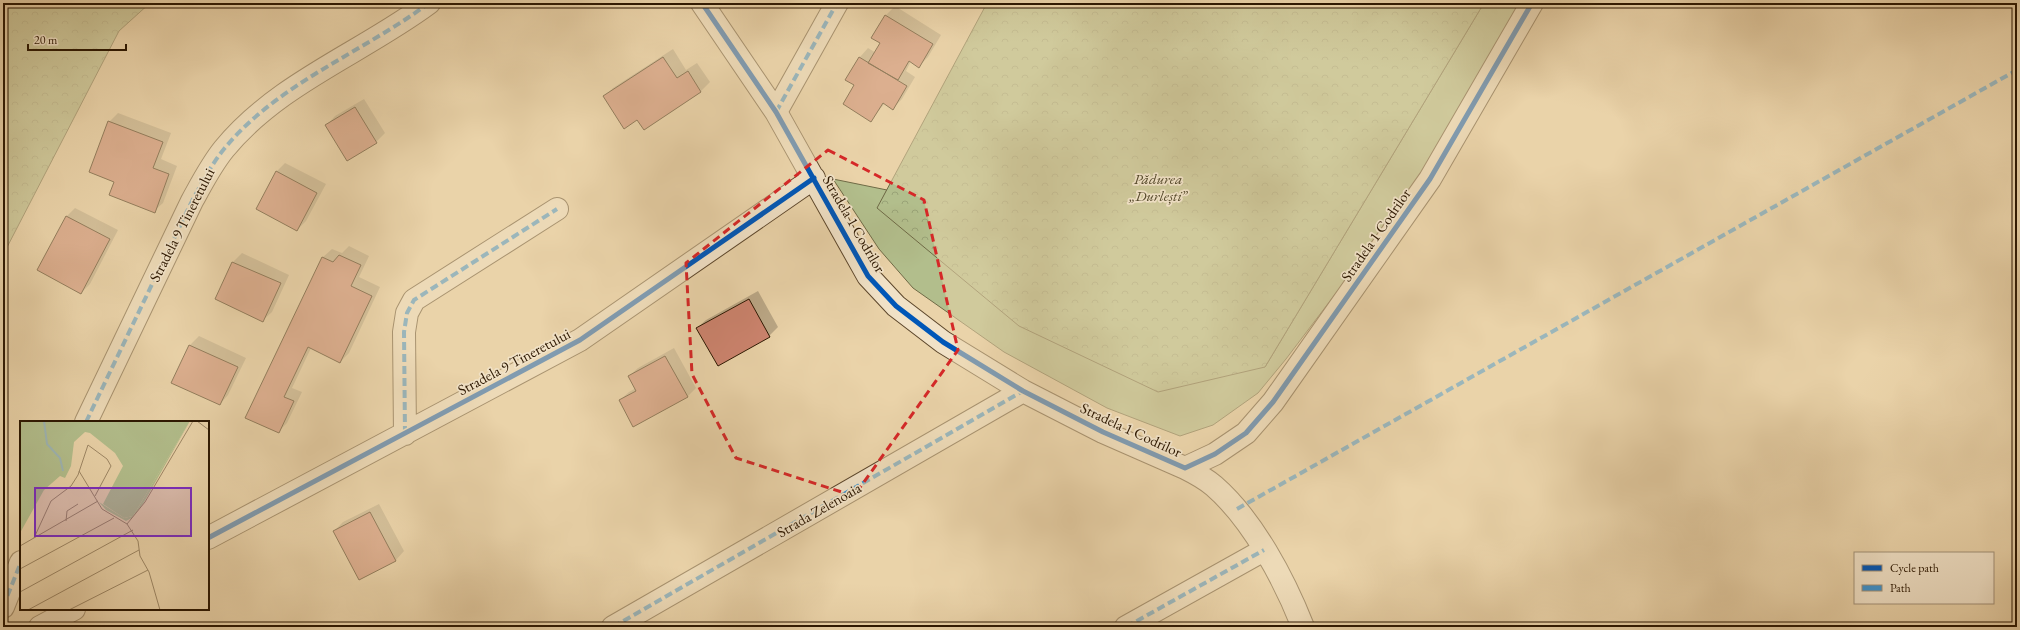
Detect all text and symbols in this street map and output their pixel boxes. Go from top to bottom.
scale bar [28,26,126,52]
text: 20 m [34,32,58,48]
street label: Stradela 9 Tineretului [145,164,219,285]
park label: Pădurea „Durlești” [1128,169,1189,205]
street label: Stradela 1 Codrilor [819,172,890,276]
street label: Stradela 1 Codrilor [1336,184,1415,285]
street label: Stradela 9 Tineretului [454,324,574,399]
street label: Stradela 1 Codrilor [1078,398,1185,461]
inset map [20,421,209,610]
street label: Strada Zelenoaia [773,478,864,541]
legend [1854,552,1994,604]
text: Cycle path [1890,560,1939,576]
text: Path [1890,580,1911,596]

